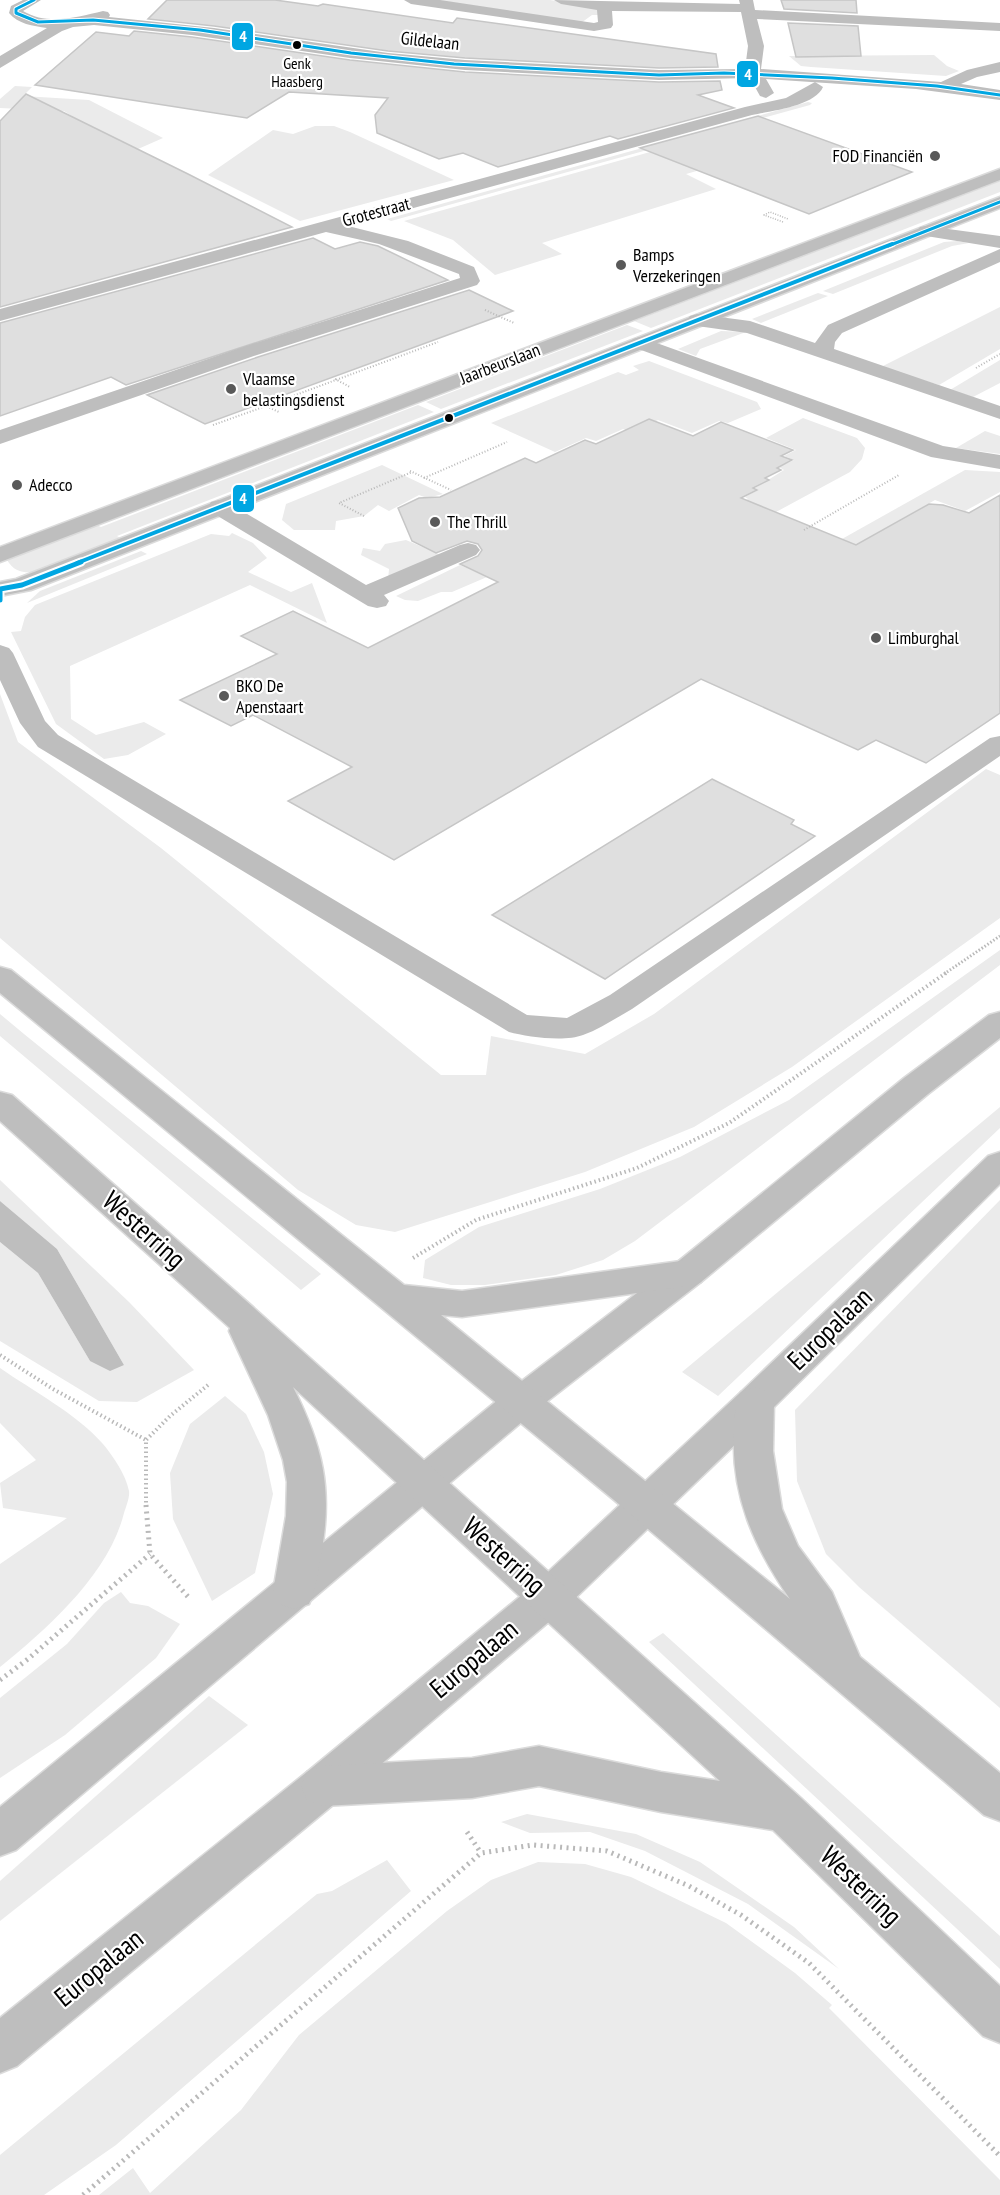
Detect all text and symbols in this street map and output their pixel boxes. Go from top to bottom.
line badge: 4 [231,22,254,51]
text: 4 [239,26,247,46]
street label: Gildelaan [400,26,460,55]
marker: Genk Haasberg [291,39,303,51]
place label: Genk Haasberg [271,53,323,91]
line badge: 4 [736,60,759,88]
text: 4 [744,64,752,84]
place label: FOD Financiën [832,144,923,167]
marker: FOD Financiën [928,149,942,163]
street label: Grotestraat [340,191,412,232]
place label: Bamps Verzekeringen [632,243,721,287]
marker: Bamps Verzekeringen [614,258,628,272]
street label: Jaarbeurslaan [455,338,543,390]
place label: Vlaamse belastingsdienst [242,367,344,411]
marker: Vlaamse belastingsdienst [224,382,238,396]
unlabelled marker [443,412,455,424]
place label: Adecco [29,473,73,496]
marker: Adecco [10,478,24,492]
line badge: 4 [232,484,255,513]
text: 4 [239,488,247,508]
place label: The Thrill [447,510,508,533]
marker: The Thrill [428,515,442,529]
place label: Limburghal [888,626,960,649]
marker: Limburghal [869,631,883,645]
place label: BKO De Apenstaart [236,674,303,718]
marker: BKO De Apenstaart [217,689,231,703]
street label: Westerring [96,1183,193,1275]
street label: Europalaan [780,1280,879,1377]
street label: Westerring [456,1509,553,1601]
street label: Europalaan [422,1612,524,1705]
street label: Westerring [814,1838,909,1932]
street label: Europalaan [47,1921,150,2013]

